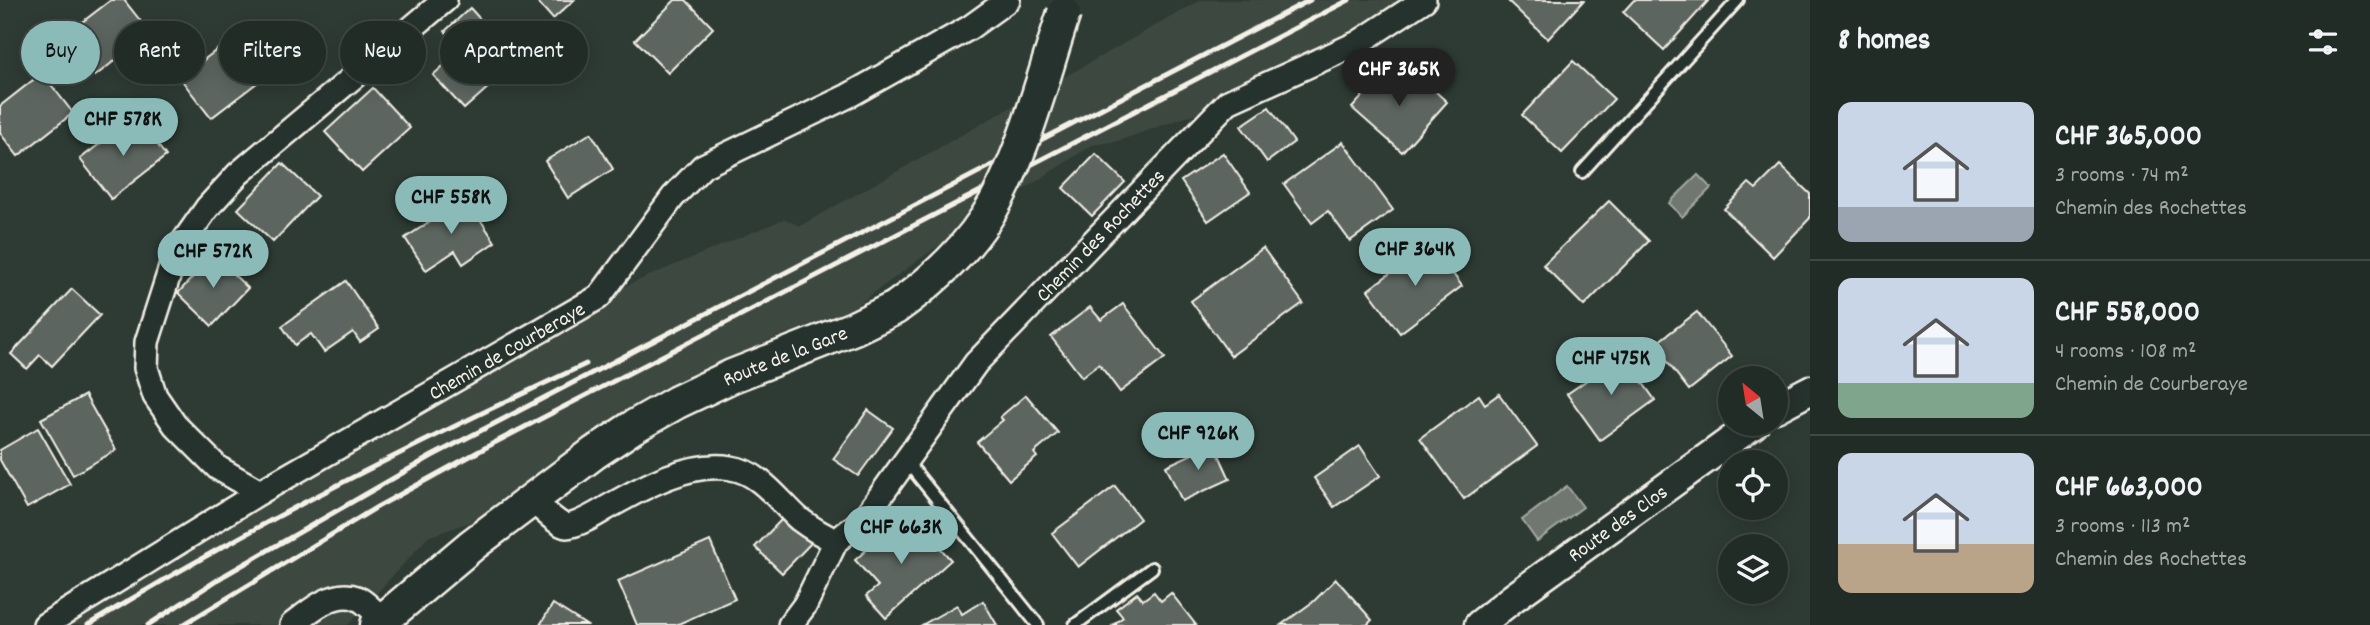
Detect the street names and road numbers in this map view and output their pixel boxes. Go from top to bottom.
street label: Chemin des Rochettes [1030,163,1174,310]
street label: Chemin de Courberaye [424,296,592,410]
street label: Route de la Gare [719,320,853,396]
street label: Route des Clos [1563,479,1675,572]

